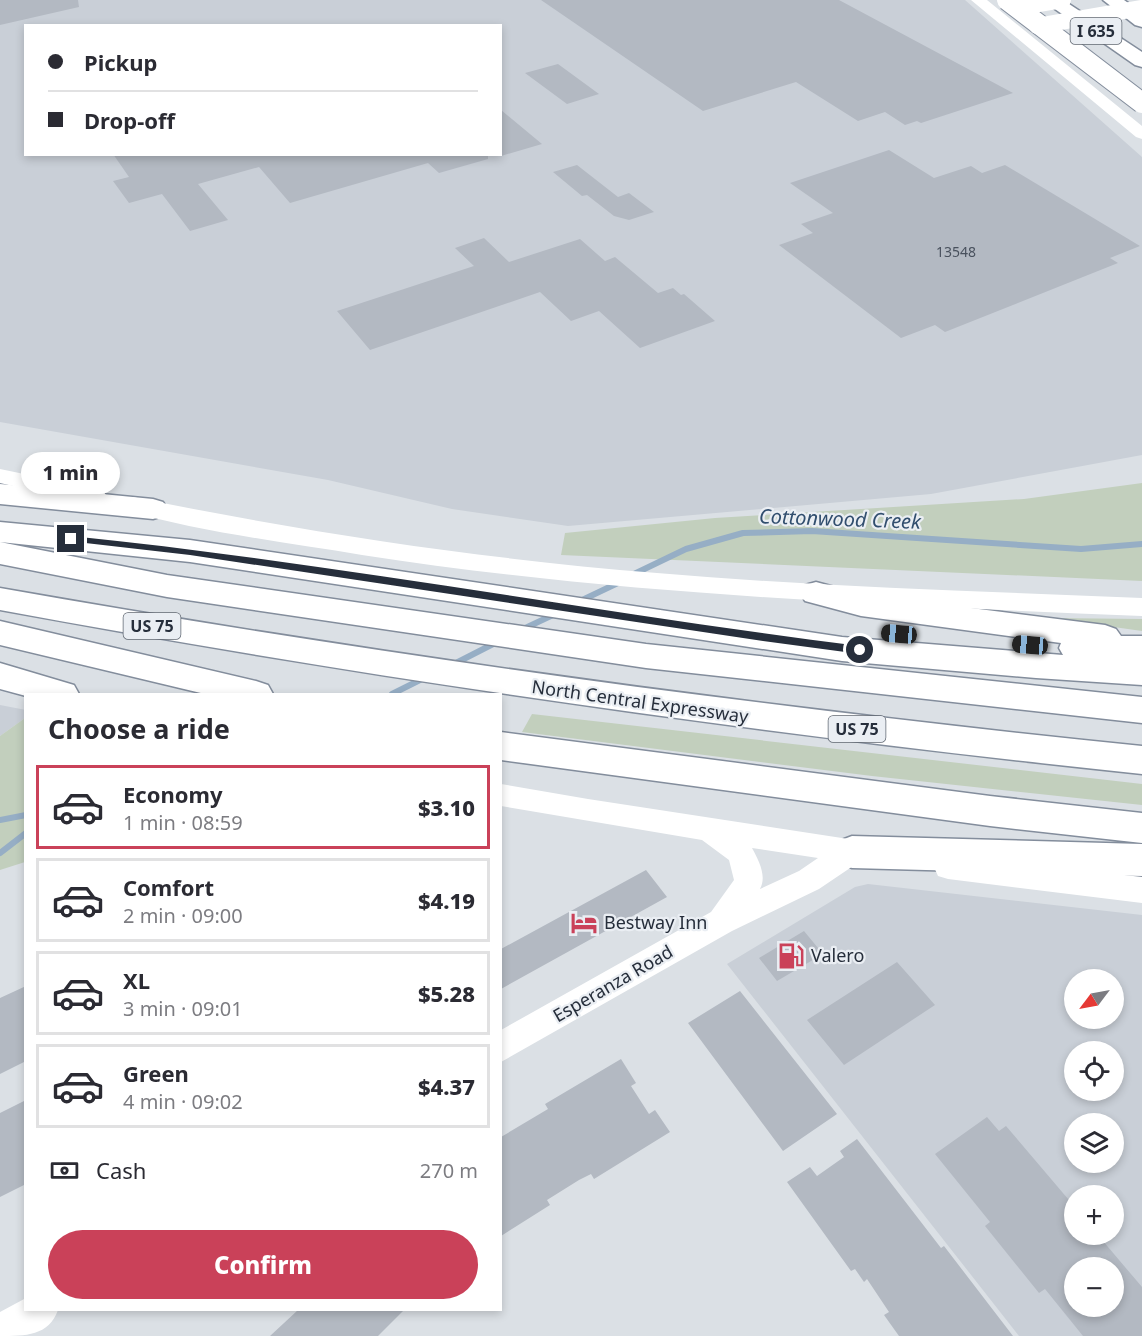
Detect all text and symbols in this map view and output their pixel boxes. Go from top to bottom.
road number: I 635 [1070,18,1122,44]
text: Pickup [84,47,157,77]
text: Drop-off [84,105,175,135]
house number: 13548 [936,242,976,261]
callout: 1 min [22,452,121,494]
text: 1 min [43,459,98,486]
water label: Cottonwood Creek [759,502,923,535]
route end [57,525,84,552]
road number: US 75 [124,613,180,639]
car [880,623,918,645]
car [1011,634,1049,656]
route start [846,636,873,663]
street label: North Central Expressway [530,674,751,728]
text: Choose a ride [48,710,230,747]
road number: US 75 [828,716,886,742]
text: Economy [123,779,222,809]
icon: car [51,780,105,834]
text: $3.10 [418,792,475,822]
text: 1 min · 08:59 [123,809,243,836]
text: Comfort [123,872,214,902]
icon: car [51,873,105,927]
text: $4.19 [418,885,475,915]
text: 2 min · 09:00 [123,902,243,929]
hotel icon: Bestway Inn [569,908,599,938]
place label: Bestway Inn [604,910,707,934]
street label: Esperanza Road [548,939,677,1027]
fuel station icon: Valero [776,941,806,971]
place label: Valero [811,943,864,967]
text: XL [123,965,150,995]
icon: car [51,966,105,1020]
north arrow [1064,969,1124,1029]
map controls [1064,969,1124,1317]
text: $5.28 [418,978,475,1008]
text: 3 min · 09:01 [123,995,243,1022]
button: locate [1064,1041,1124,1101]
text: Green [123,1058,189,1088]
icon: car [51,1059,105,1113]
text: $4.37 [418,1071,475,1101]
text: 4 min · 09:02 [123,1088,243,1115]
button: layers [1064,1113,1124,1173]
icon: cash [48,1154,81,1187]
text: Cash [96,1155,146,1185]
text: 270 m [420,1157,478,1184]
button: + [1064,1185,1124,1245]
button: Confirm [48,1230,478,1299]
button: − [1064,1257,1124,1317]

